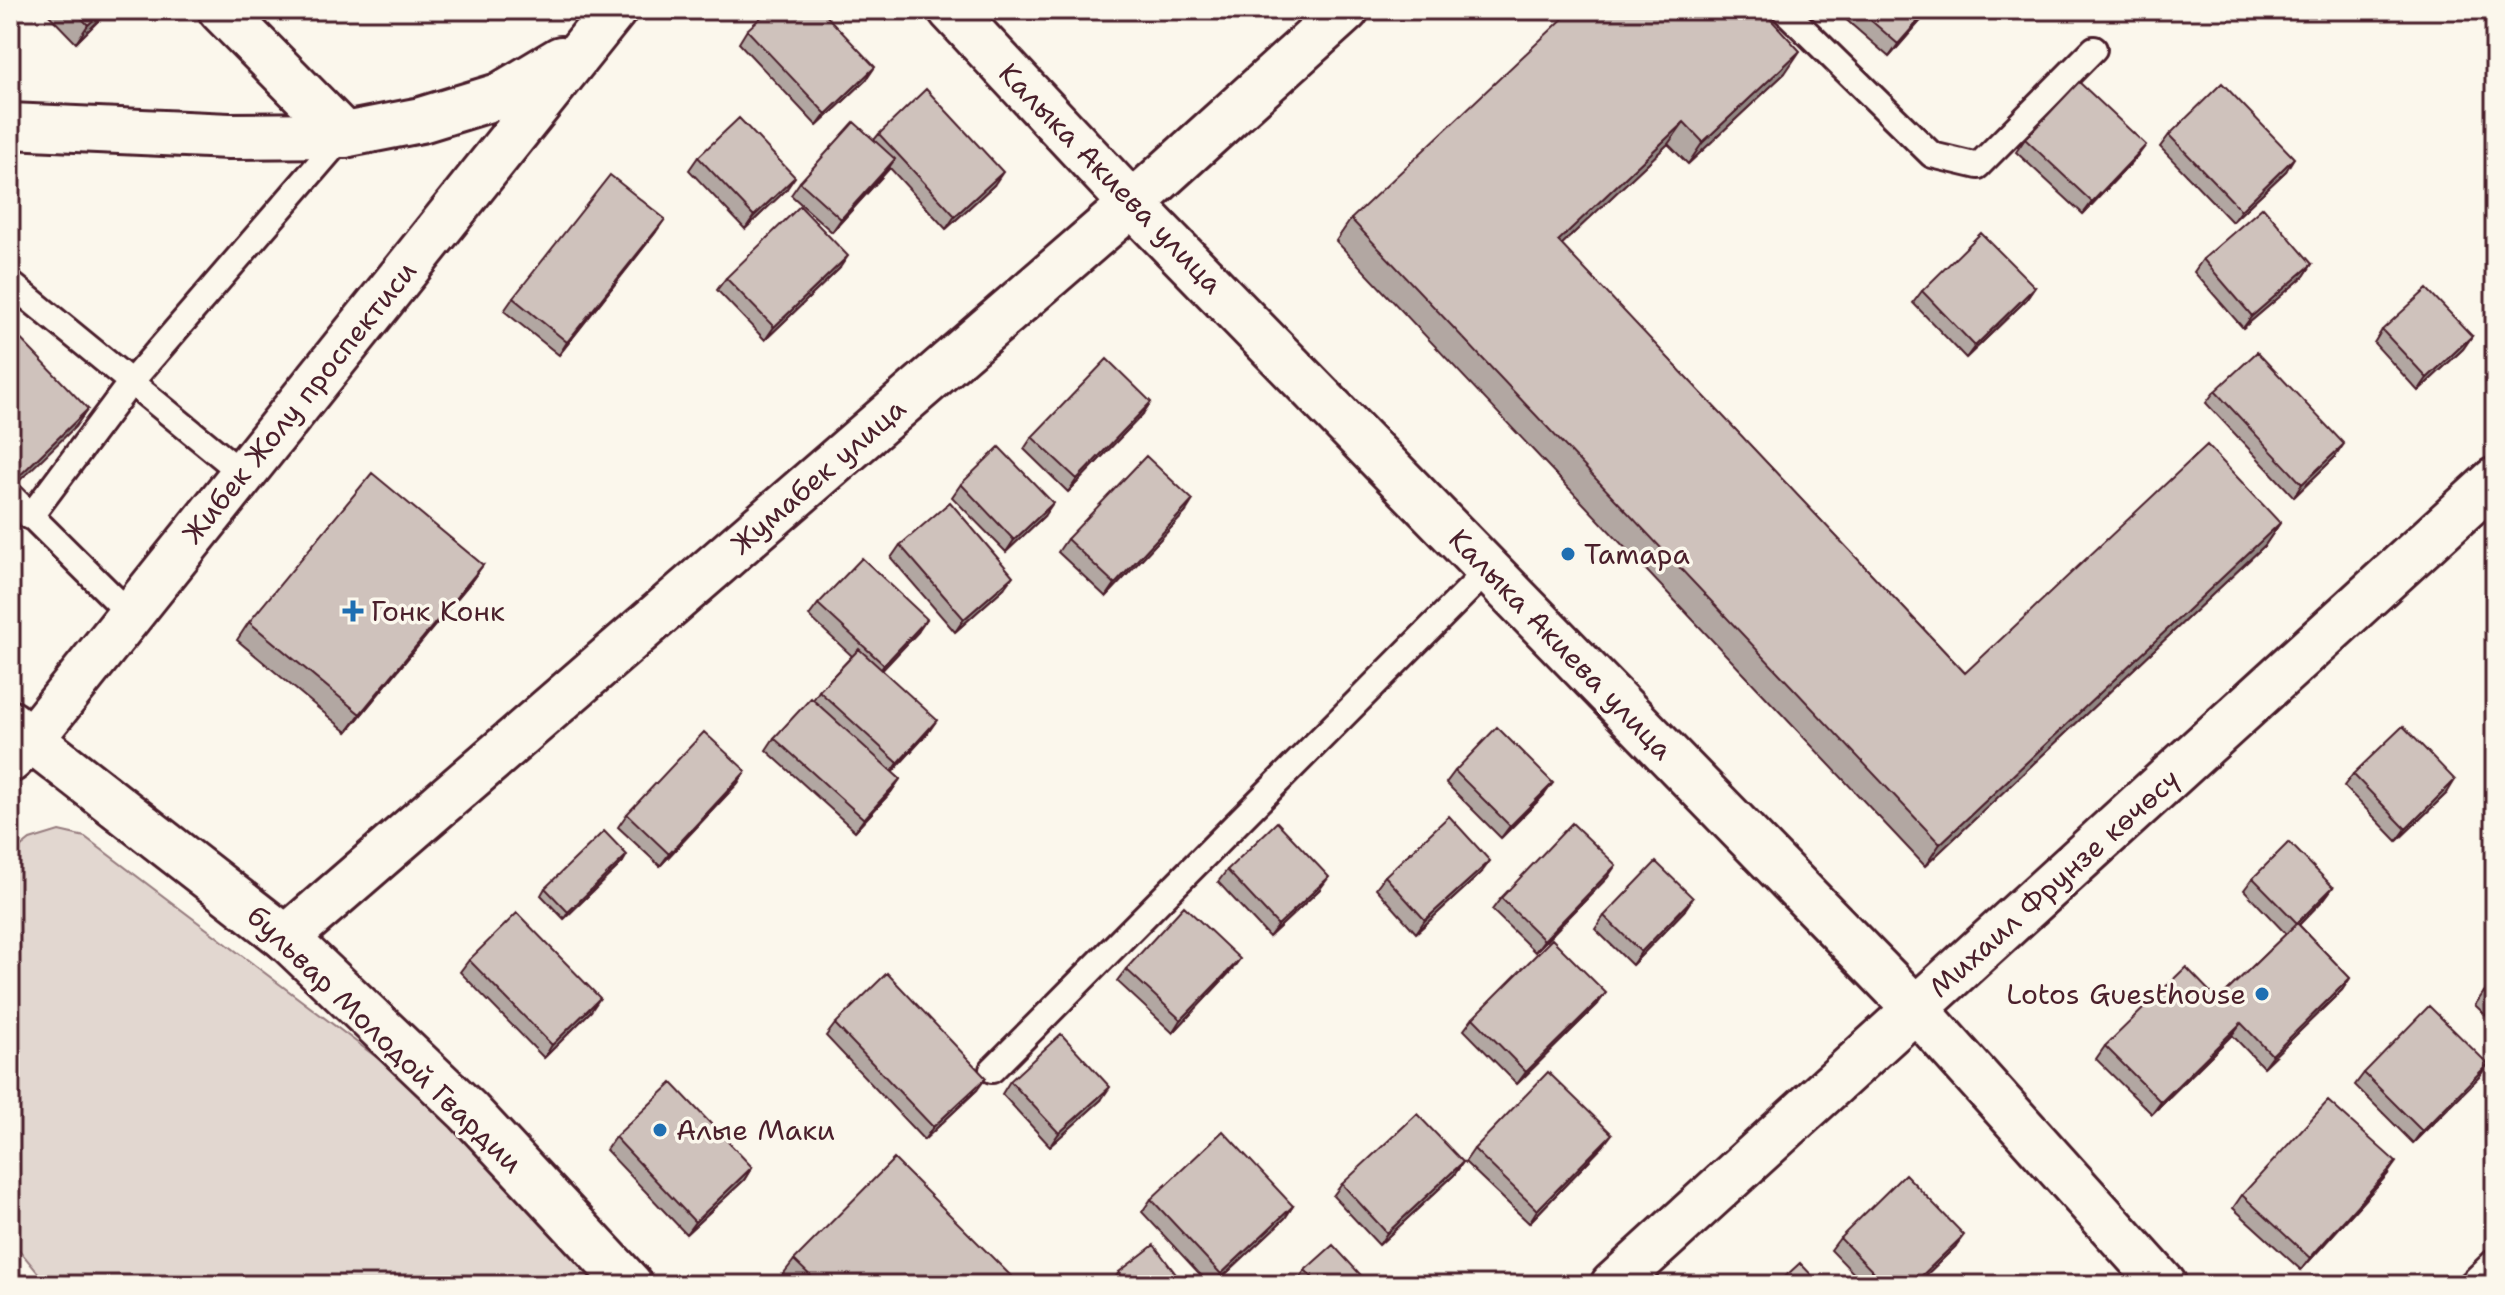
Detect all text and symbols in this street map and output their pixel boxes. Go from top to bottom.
street label: Калыка Акиева улица [991,54,1231,302]
street label: Жибек Жолу проспектиси [173,253,425,551]
street label: Жумабек улица [722,389,914,563]
street label: Калыка Акиева улица [1441,520,1681,768]
place label: Tamaра [1584,535,1690,573]
marker: Tamaра [1559,545,1577,563]
place label: Гонк Конк [371,592,505,630]
marker: Гонк Конк [342,600,364,622]
street label: Михаил Фрунзе көчөсү [1921,760,2187,1006]
street label: бульвар Молодой Гвардии [239,897,531,1181]
place label: Lotos Guesthouse [2006,975,2246,1013]
marker: Lotos Guesthouse [2253,985,2271,1003]
place label: Алые Маки [676,1111,835,1149]
marker: Алые Маки [651,1121,669,1139]

